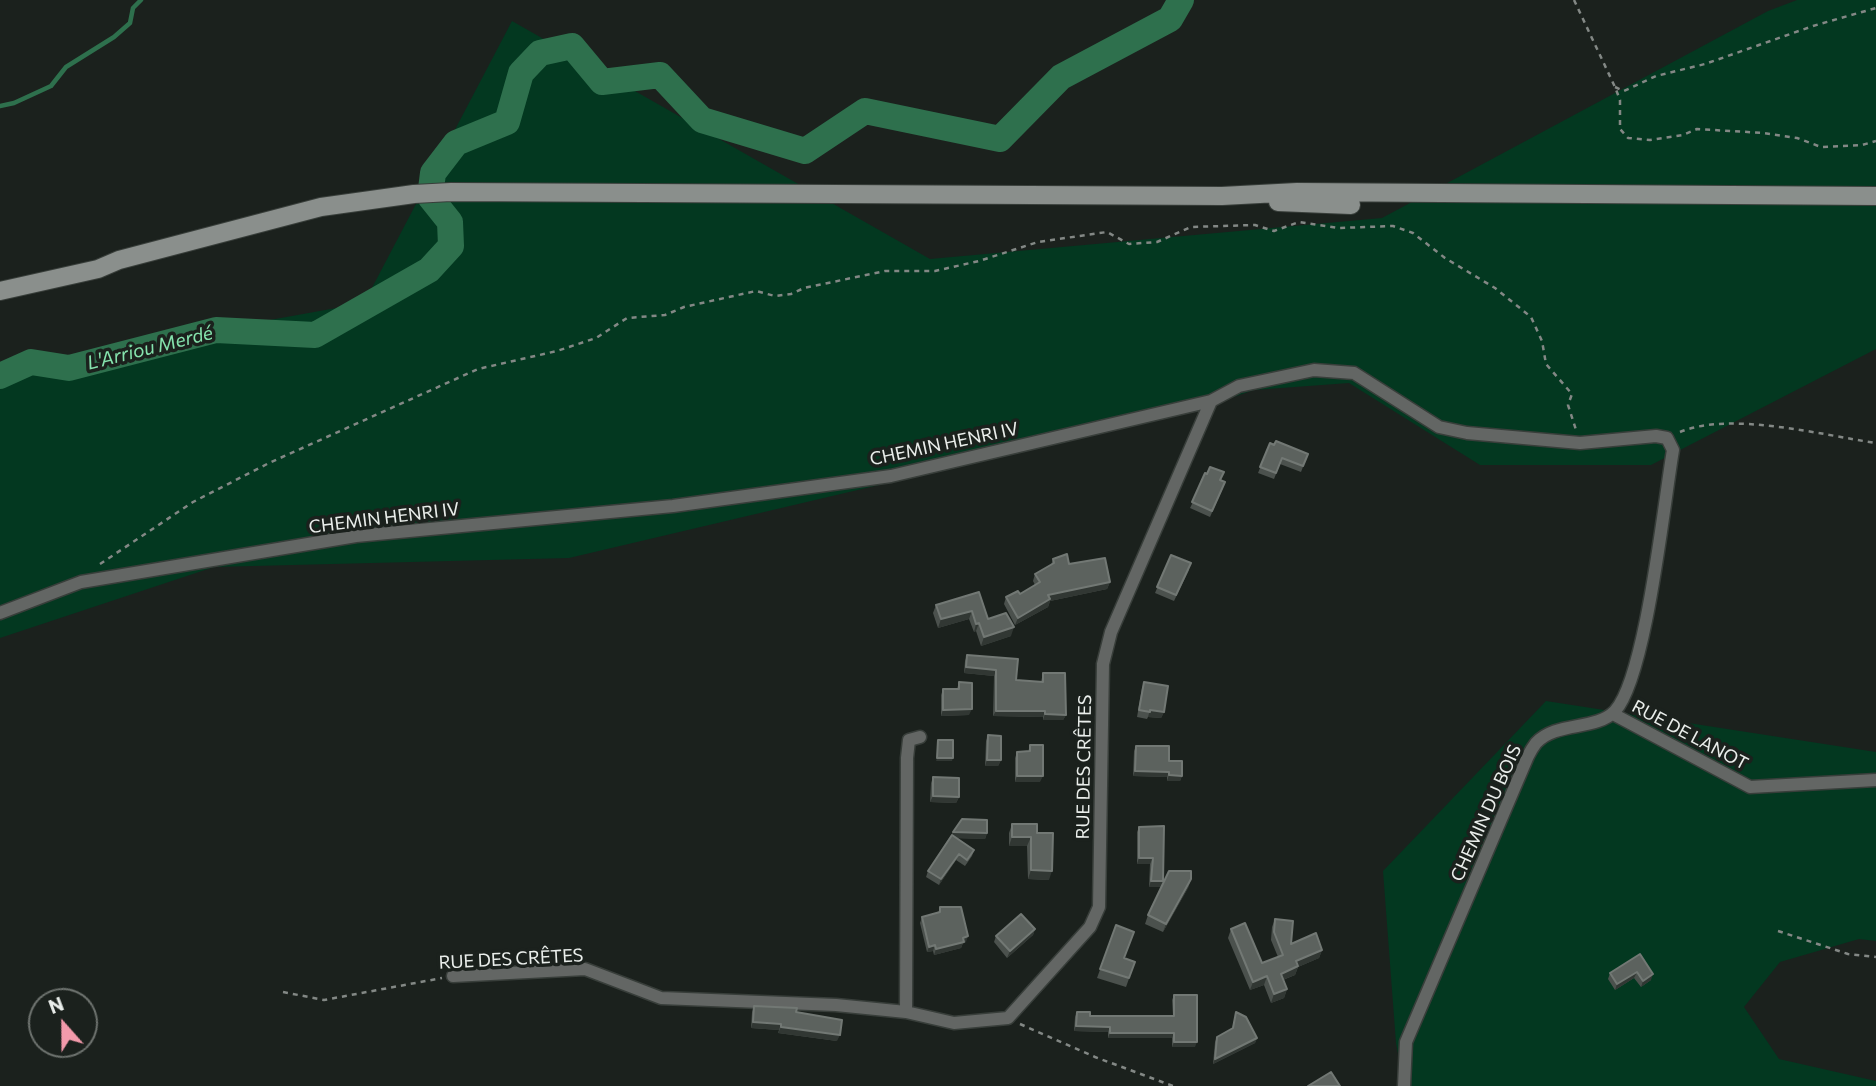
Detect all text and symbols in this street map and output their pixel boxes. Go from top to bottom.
water label: L'Arriou Merdé [85,321,215,375]
street label: CHEMIN HENRI IV [868,418,1020,470]
street label: CHEMIN HENRI IV [308,498,460,538]
street label: RUE DES CRÊTES [1072,694,1096,840]
street label: RUE DE LANOT [1628,695,1752,775]
street label: CHEMIN DU BOIS [1446,741,1526,885]
street label: RUE DES CRÊTES [438,944,584,974]
north arrow [28,988,98,1058]
text: N [45,992,67,1018]

